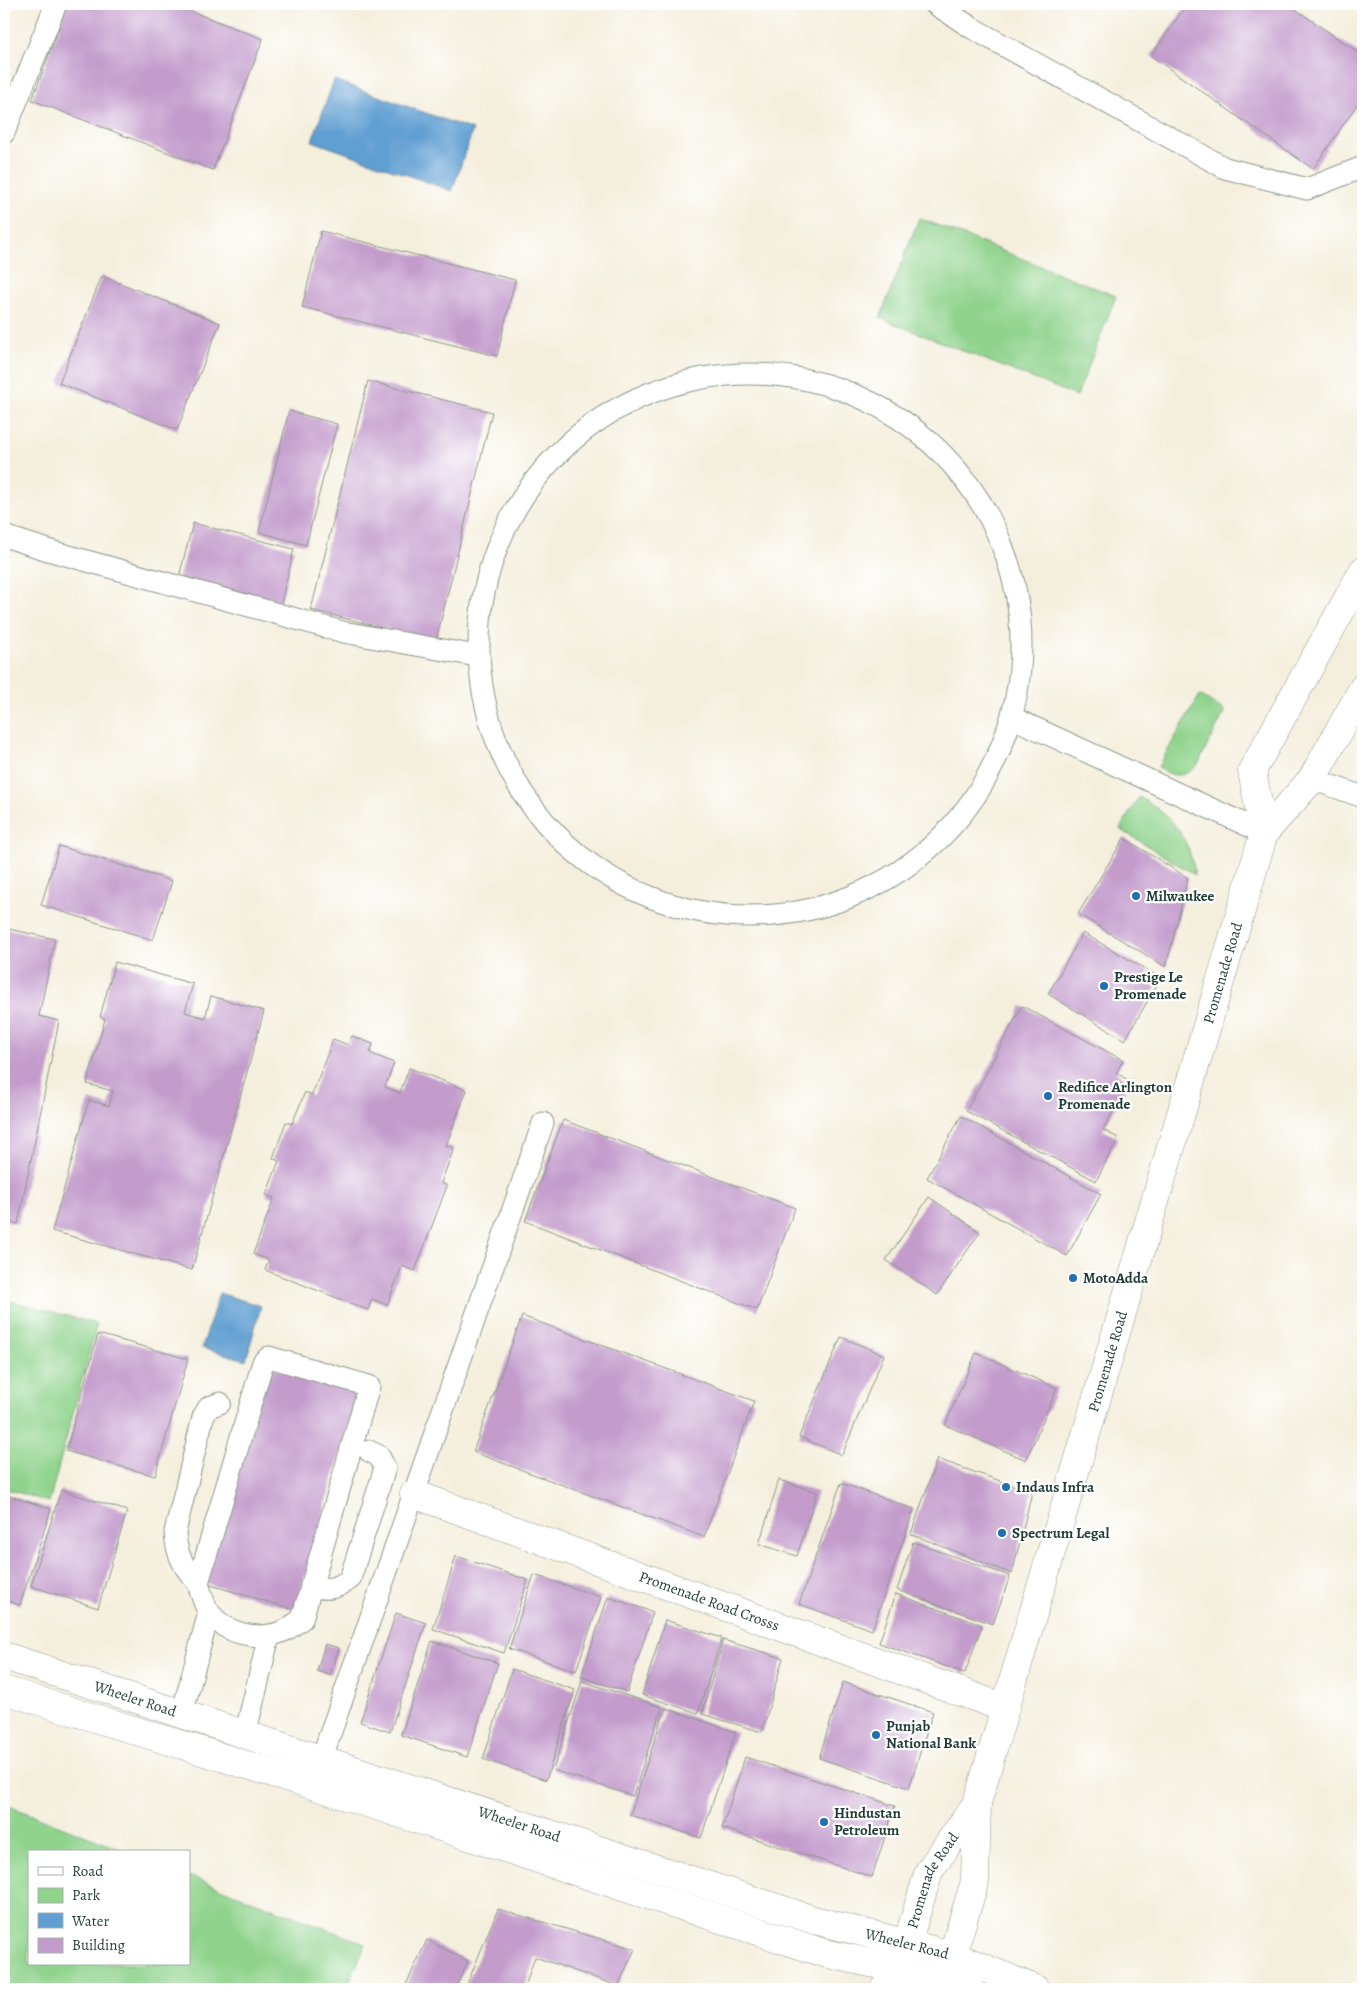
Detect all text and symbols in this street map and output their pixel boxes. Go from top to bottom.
place label: Milwaukee [1146,886,1215,906]
marker: Milwaukee [1130,890,1142,902]
street label: Promenade Road [1198,919,1247,1026]
place label: Prestige Le Promenade [1114,967,1187,1004]
marker: Prestige Le Promenade [1098,980,1110,992]
place label: Redifice Arlington Promenade [1058,1077,1173,1114]
marker: Redifice Arlington Promenade [1042,1090,1054,1102]
place label: MotoAdda [1083,1268,1149,1288]
marker: MotoAdda [1067,1272,1079,1284]
street label: Promenade Road [1083,1307,1132,1414]
place label: Indaus Infra [1016,1477,1095,1497]
marker: Indaus Infra [1000,1481,1012,1493]
place label: Spectrum Legal [1012,1523,1110,1543]
marker: Spectrum Legal [996,1527,1008,1539]
street label: Promenade Road Crosss [636,1566,782,1636]
street label: Wheeler Road [90,1676,180,1722]
place label: Punjab National Bank [886,1716,976,1753]
marker: Punjab National Bank [870,1729,882,1741]
street label: Wheeler Road [475,1801,564,1847]
place label: Hindustan Petroleum [834,1803,902,1840]
marker: Hindustan Petroleum [818,1816,830,1828]
street label: Promenade Road [902,1828,964,1931]
legend [28,1850,190,1966]
text: Road [72,1861,104,1881]
text: Park [72,1885,101,1905]
text: Water [71,1911,109,1931]
street label: Wheeler Road [862,1923,952,1964]
text: Building [72,1935,125,1955]

